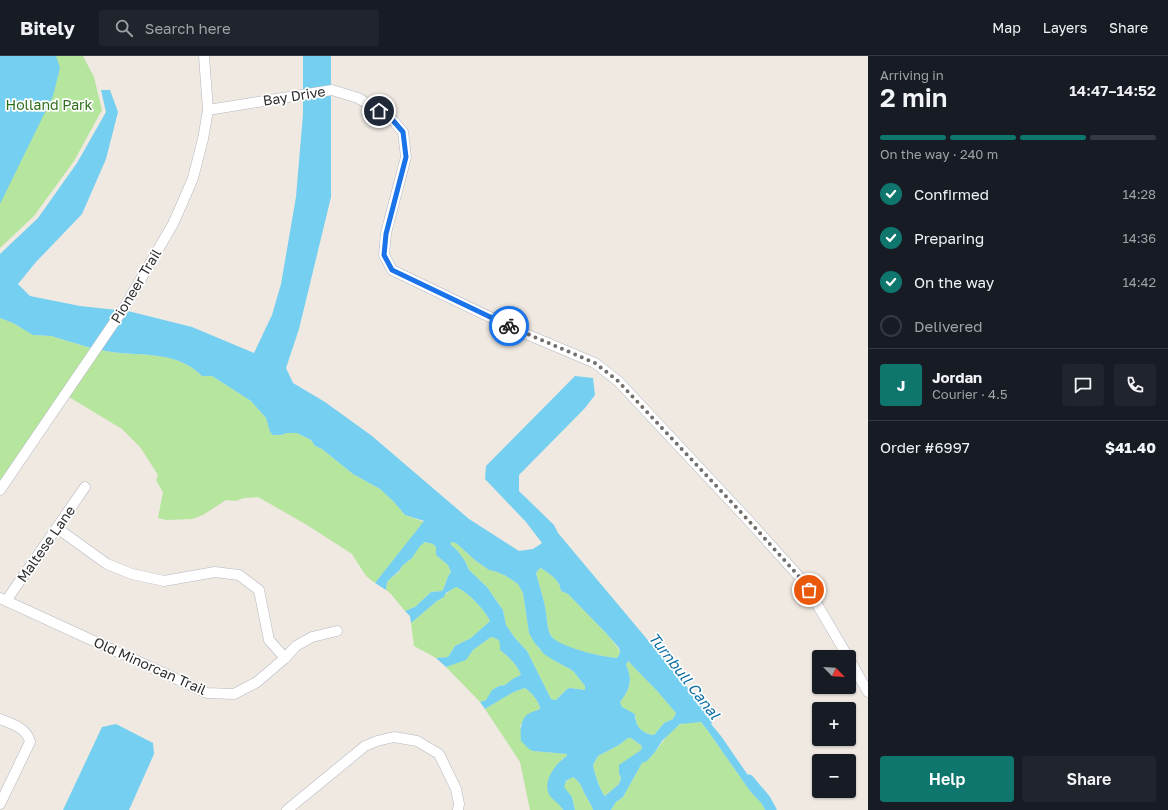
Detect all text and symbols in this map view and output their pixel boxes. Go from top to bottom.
search box [99,10,379,46]
text: Bitely [20,16,75,39]
icon: search [113,17,135,39]
text: Search here [145,19,231,37]
text: Map [992,19,1021,36]
text: Layers [1043,19,1087,36]
text: Share [1109,19,1148,36]
text: Arriving in [880,67,944,83]
text: 14:47–14:52 [1069,81,1156,99]
street label: Bay Drive [261,82,326,109]
text: 2 min [880,82,948,113]
pin [362,94,396,128]
park label: Holland Park [6,96,93,113]
icon: home [368,100,390,122]
text: On the way · 240 m [880,146,998,162]
icon: check [880,183,902,205]
text: Confirmed [914,185,989,203]
text: 14:28 [1122,186,1156,202]
icon: check [880,227,902,249]
text: Preparing [914,229,984,247]
text: 14:36 [1122,230,1156,246]
street label: Pioneer Trail [107,245,164,326]
icon: check [880,271,902,293]
text: On the way [914,273,994,291]
text: 14:42 [1122,274,1156,290]
courier [489,306,529,346]
icon: bike [498,315,520,337]
text: Delivered [914,317,982,335]
button: chat [1062,364,1104,406]
button: phone [1114,364,1156,406]
text: Jordan [932,368,982,386]
text: J [897,376,905,394]
text: Courier · 4.5 [932,386,1007,402]
text: Order #6997 [880,438,970,456]
text: $41.40 [1105,438,1156,456]
street label: Maltese Lane [13,502,78,585]
pin [792,573,826,607]
icon: bag [798,579,820,601]
water label: Turnbull Canal [645,628,725,723]
street label: Old Minorcan Trail [91,633,209,698]
north arrow [812,650,856,694]
map controls [812,650,856,798]
button: + [812,702,856,746]
button: − [812,754,856,798]
button: Help [880,756,1014,802]
button: Share [1022,756,1156,802]

